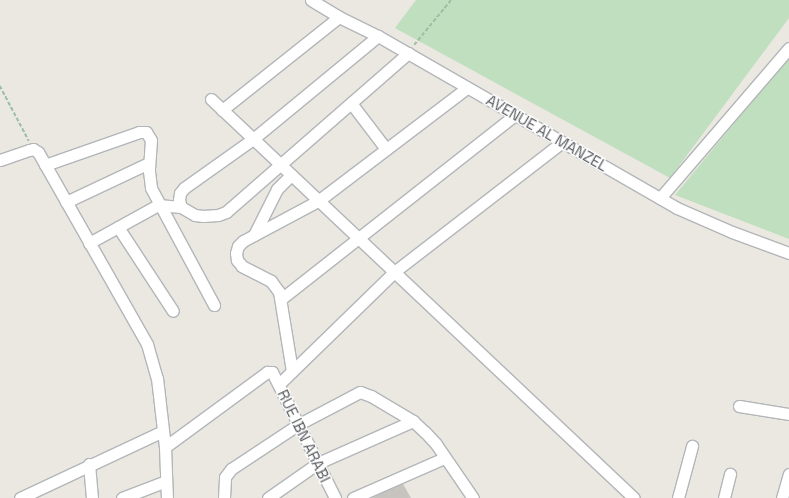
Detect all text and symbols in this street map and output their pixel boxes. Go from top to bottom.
street label: AVENUE AL MANZEL [483,91,611,175]
street label: RUE IBN ARABI [274,387,334,485]

